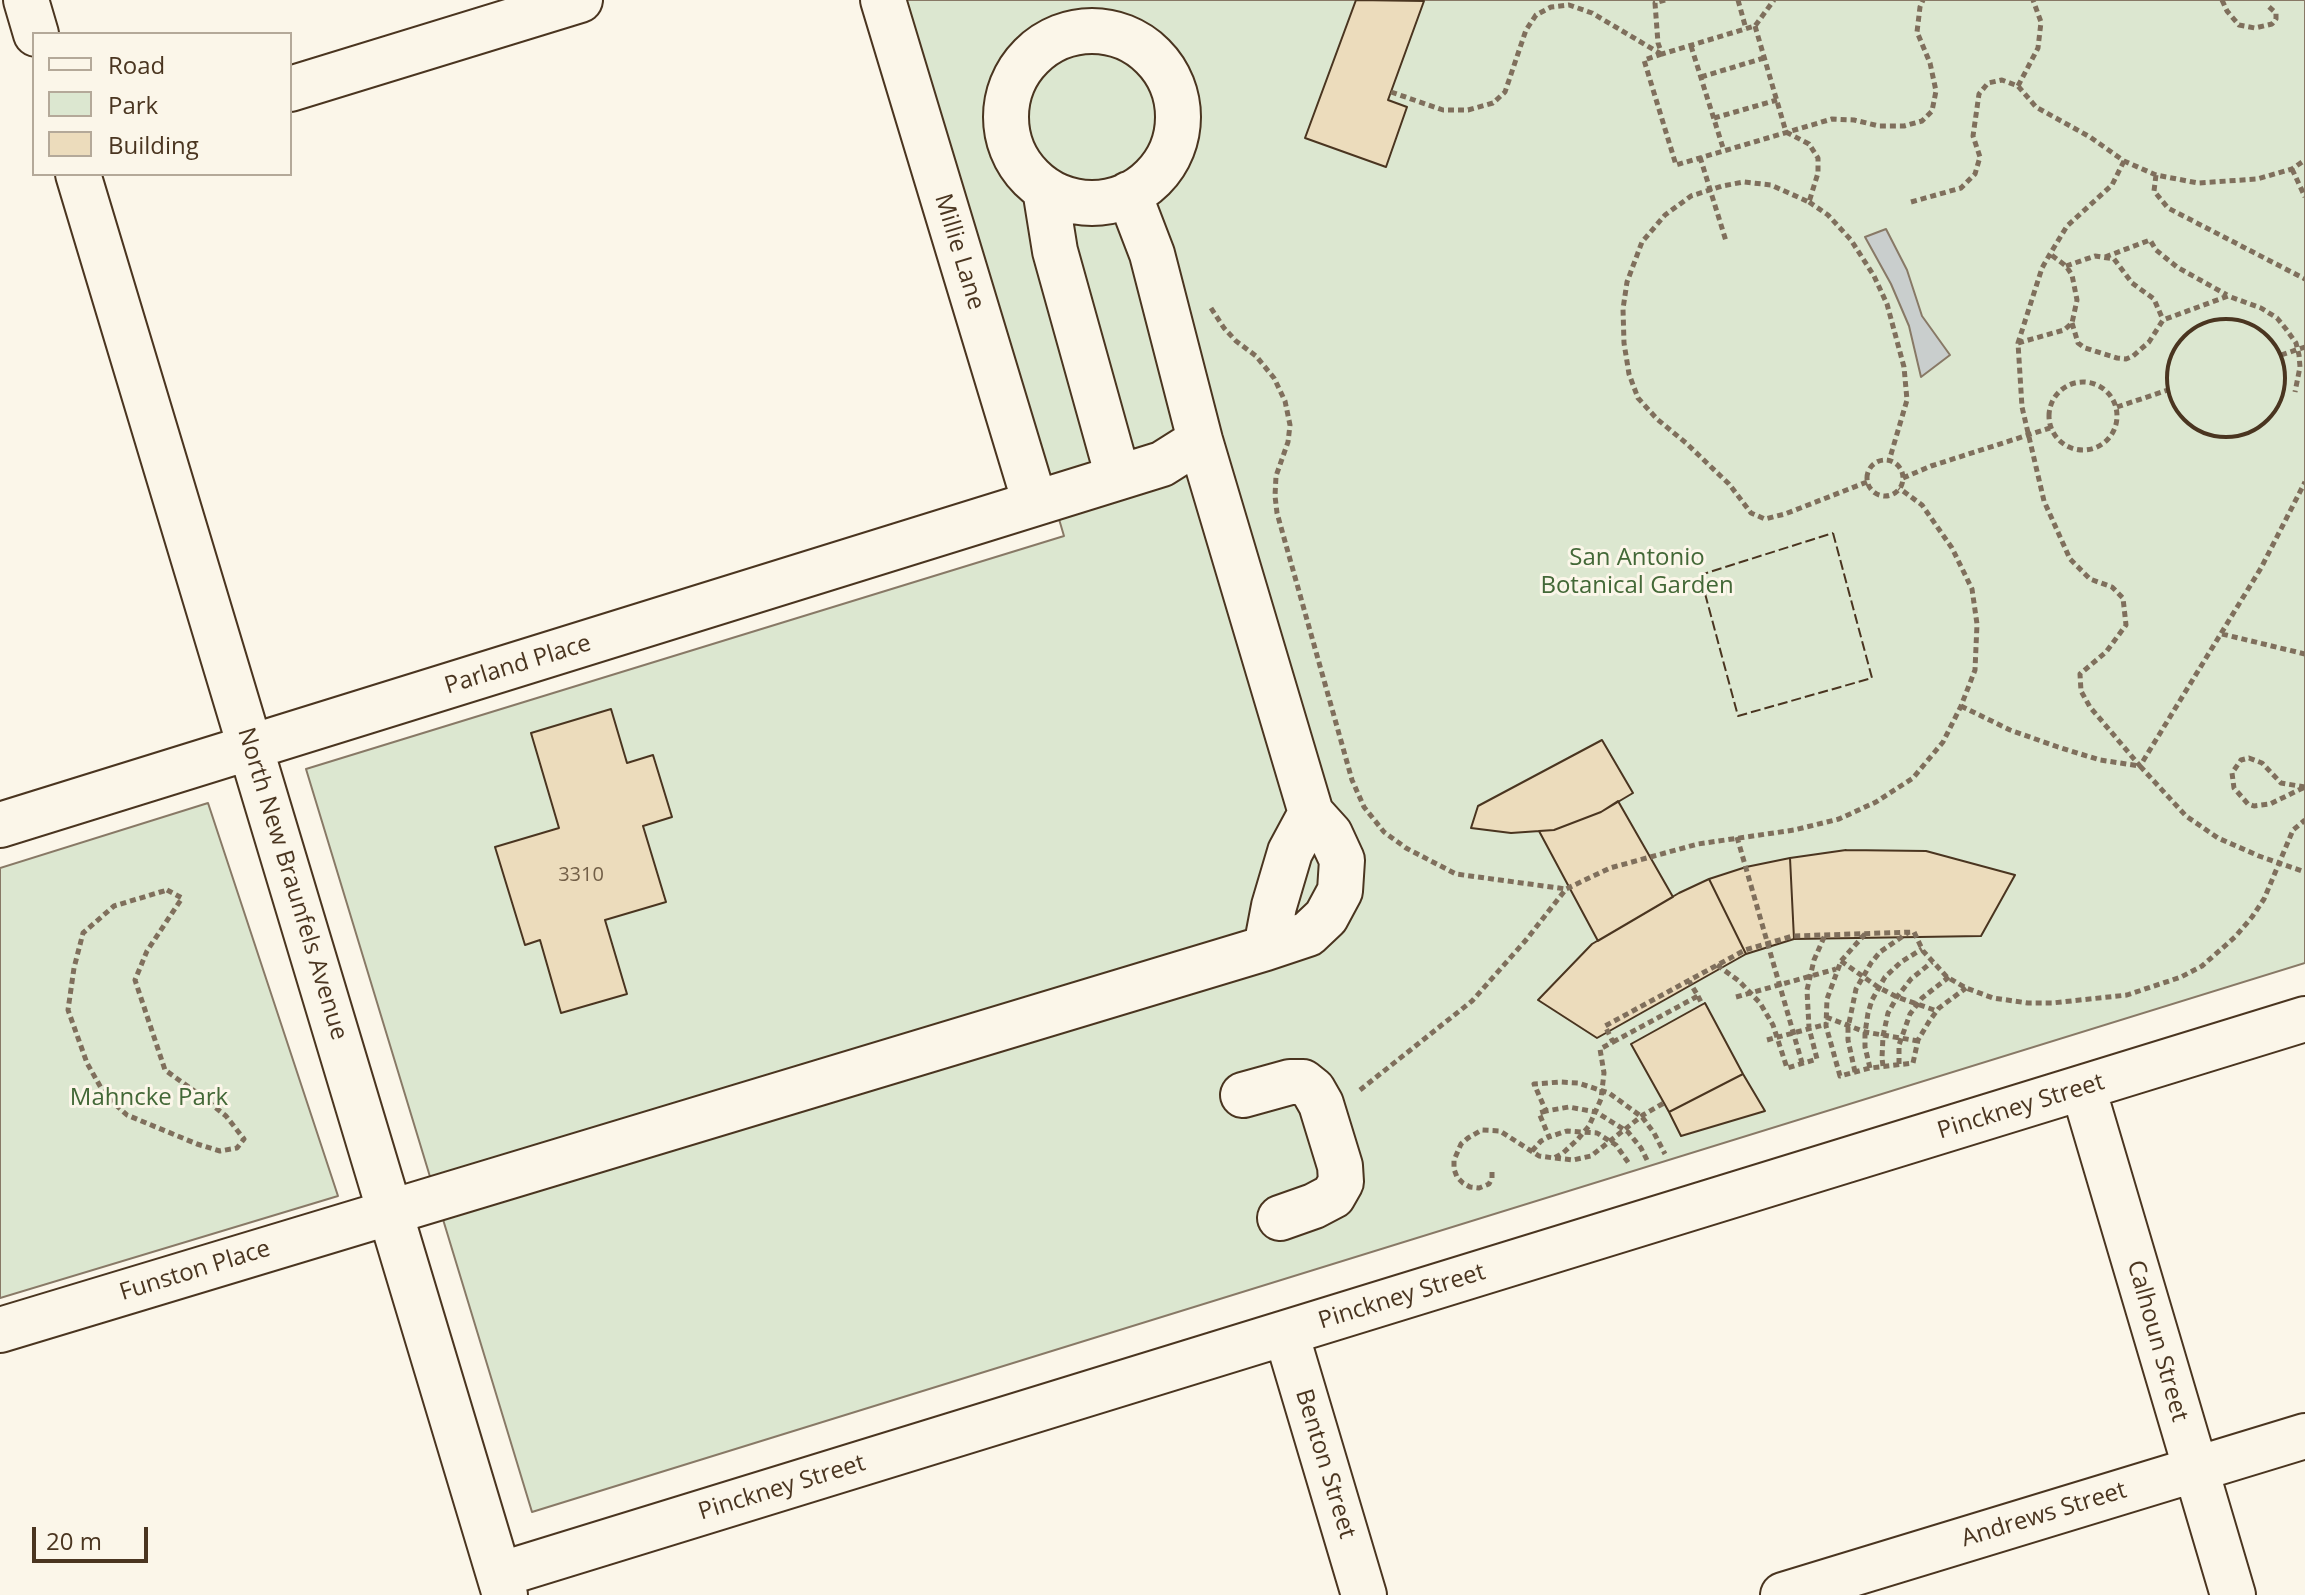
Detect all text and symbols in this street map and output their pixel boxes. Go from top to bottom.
legend [32,32,292,176]
text: Road [108,48,165,81]
text: Park [108,88,158,121]
text: Building [108,128,199,161]
street label: Millie Lane [928,191,990,313]
park label: San Antonio Botanical Garden [1540,544,1734,600]
street label: Parland Place [441,629,595,701]
street label: North New Braunfels Avenue [231,724,353,1044]
house number: 3310 [558,863,604,887]
street label: Pinckney Street [1934,1068,2108,1146]
park label: Mahncke Park [70,1084,228,1112]
street label: Funston Place [116,1234,274,1308]
street label: Calhoun Street [2120,1257,2194,1425]
street label: Pinckney Street [1315,1258,1489,1336]
street label: Benton Street [1289,1386,1361,1542]
street label: Pinckney Street [695,1449,869,1527]
street label: Andrews Street [1958,1476,2130,1554]
scale bar [36,1511,152,1561]
text: 20 m [46,1524,102,1557]

